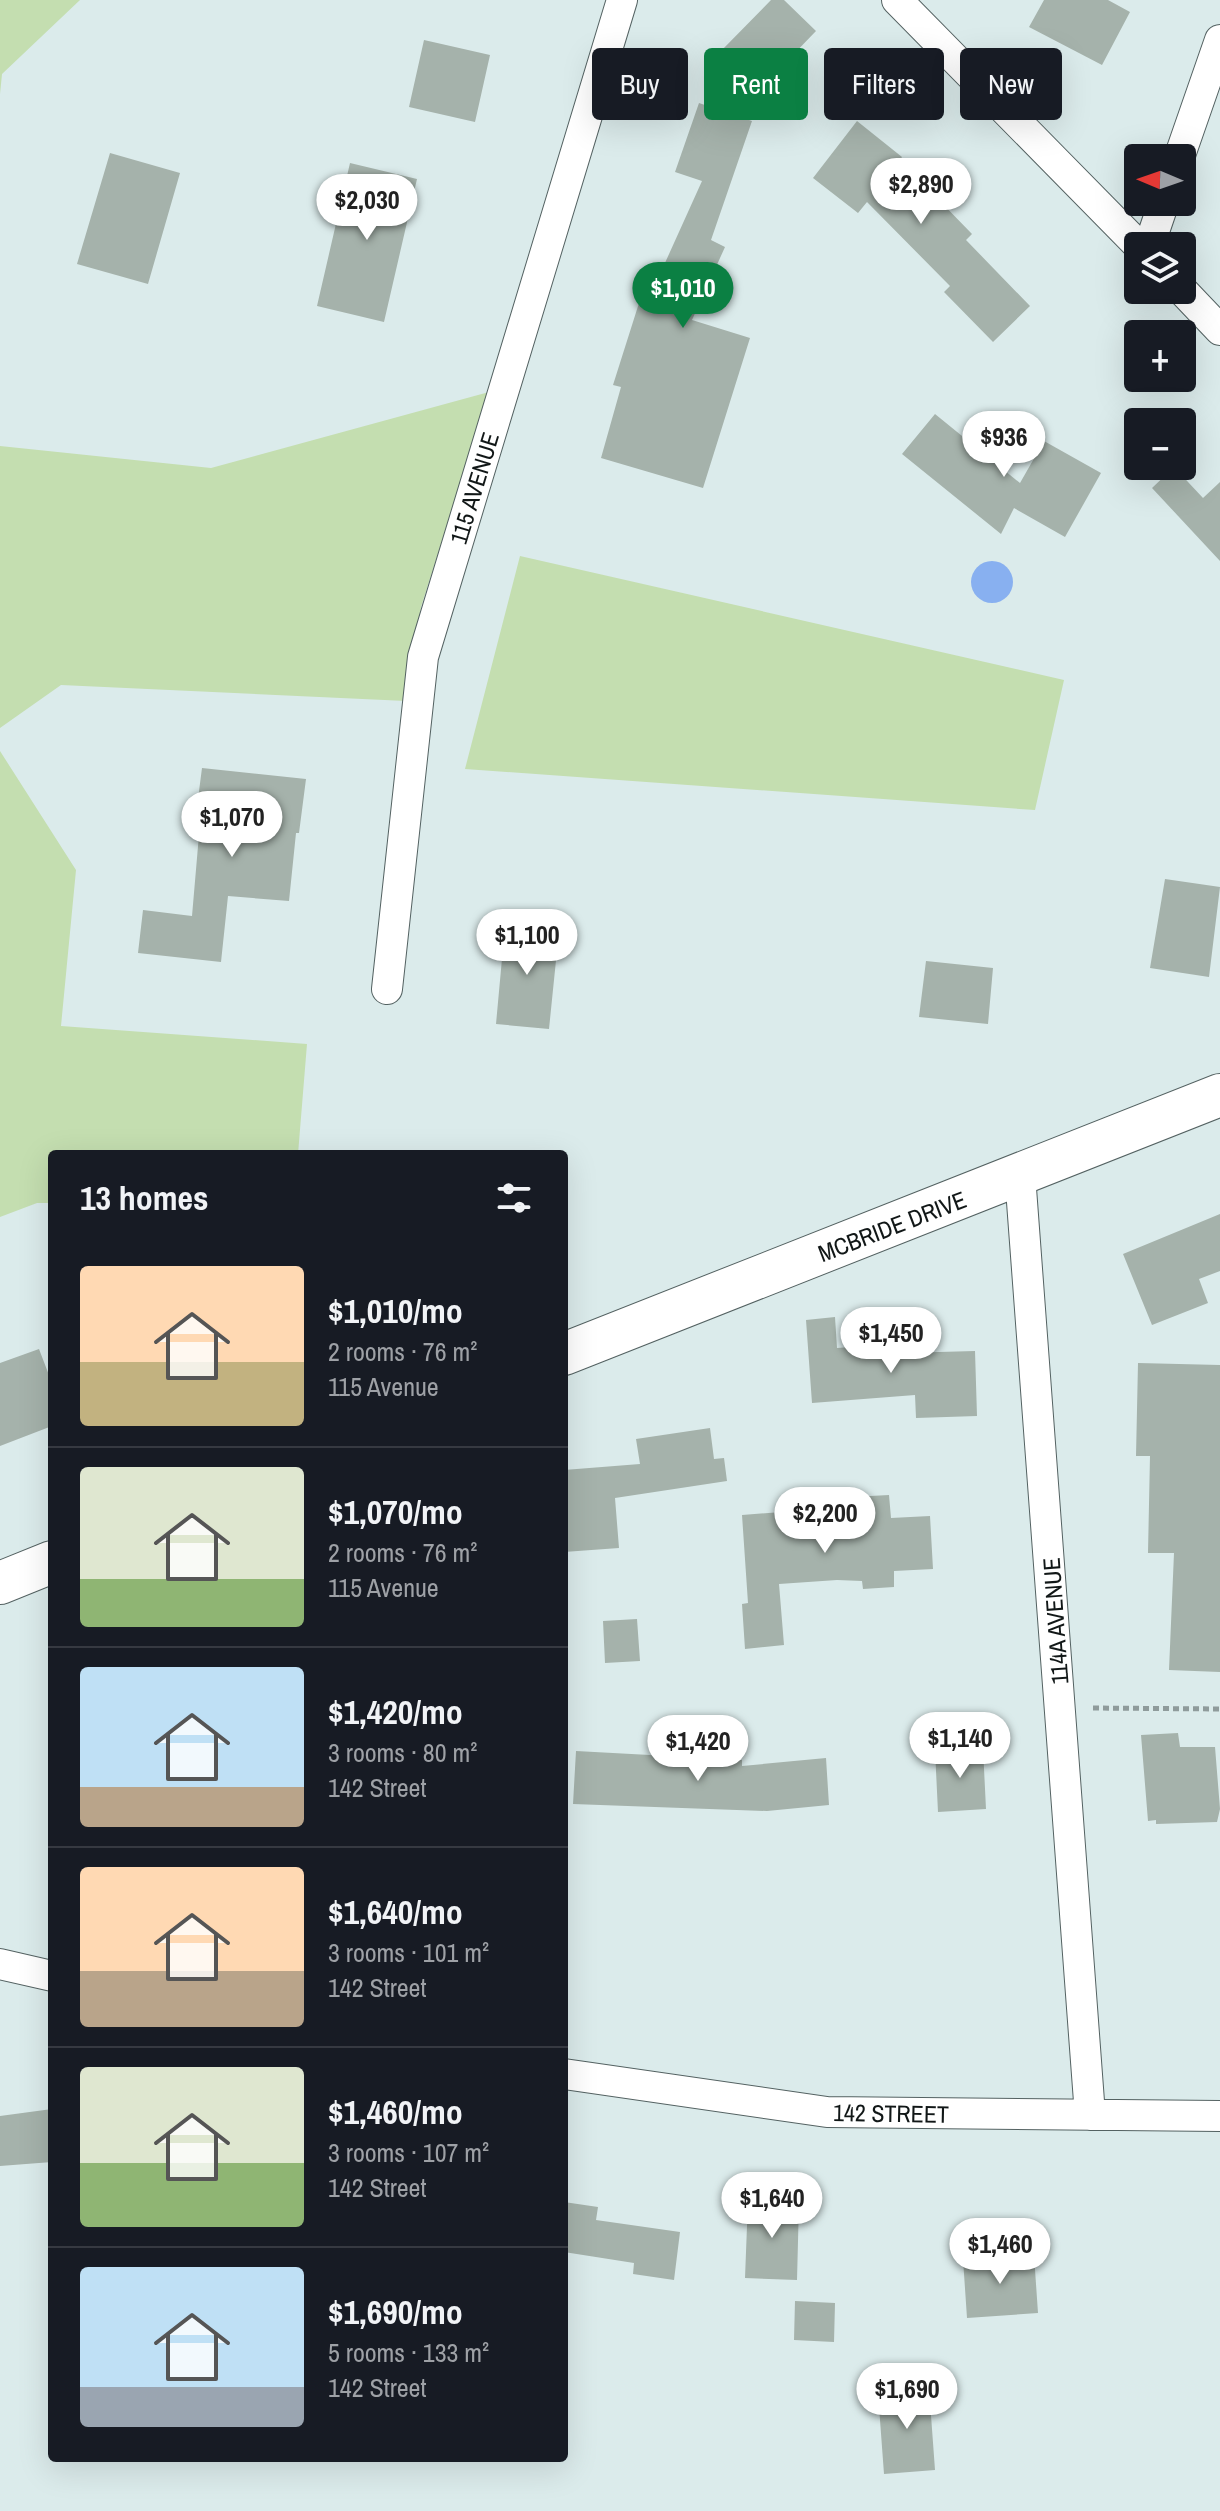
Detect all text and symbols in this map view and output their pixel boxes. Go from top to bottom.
chip: Buy [592,48,688,120]
chip: Rent [704,48,808,120]
chip: Filters [824,48,944,120]
chip: New [960,48,1062,120]
north arrow [1124,144,1196,216]
map controls [1124,144,1196,480]
pin: $2,890 [856,158,986,226]
text: $2,890 [888,166,954,201]
pin: $2,030 [302,174,432,242]
text: $2,030 [334,182,400,217]
button: layers [1124,232,1196,304]
pin: $1,010 [618,262,748,330]
text: $1,010 [650,270,716,305]
button: + [1124,320,1196,392]
button: − [1124,408,1196,480]
pin: $936 [957,411,1051,479]
text: $936 [980,419,1028,454]
street label: 115 AVENUE [442,428,506,548]
pin: $1,070 [167,791,297,859]
text: $1,070 [199,799,265,834]
pin: $1,100 [462,909,592,977]
text: $1,100 [494,917,560,952]
text: 13 homes [80,1175,209,1221]
icon: filters [492,1176,536,1220]
street label: MCBRIDE DRIVE [813,1183,971,1269]
text: $1,010/mo [328,1288,463,1334]
icon: home [144,1298,240,1394]
pin: $1,450 [826,1307,956,1375]
text: $1,450 [858,1315,924,1350]
text: 2 rooms · 76 m² [328,1334,477,1369]
text: 115 Avenue [328,1369,439,1404]
pin: $2,200 [760,1487,890,1555]
text: $1,070/mo [328,1489,463,1535]
text: $2,200 [792,1495,858,1530]
icon: home [144,1499,240,1595]
text: 2 rooms · 76 m² [328,1535,477,1570]
street label: 114A AVENUE [1035,1556,1075,1686]
text: 115 Avenue [328,1570,439,1605]
text: $1,420/mo [328,1689,463,1735]
icon: home [144,1699,240,1795]
pin: $1,140 [895,1712,1025,1780]
pin: $1,420 [633,1715,763,1783]
text: $1,140 [927,1720,993,1755]
text: $1,420 [665,1723,731,1758]
text: 3 rooms · 80 m² [328,1735,477,1770]
text: 142 Street [328,1770,426,1805]
text: $1,640/mo [328,1889,463,1935]
icon: home [144,1899,240,1995]
text: 3 rooms · 101 m² [328,1935,489,1970]
text: 142 Street [328,1970,426,2005]
text: $1,460/mo [328,2089,463,2135]
street label: 142 STREET [833,2096,949,2130]
icon: home [144,2099,240,2195]
text: 3 rooms · 107 m² [328,2135,489,2170]
text: 142 Street [328,2170,426,2205]
pin: $1,640 [707,2172,837,2240]
text: $1,640 [739,2180,805,2215]
pin: $1,460 [935,2218,1065,2286]
text: $1,460 [967,2226,1033,2261]
text: $1,690/mo [328,2289,463,2335]
icon: home [144,2299,240,2395]
text: 5 rooms · 133 m² [328,2335,489,2370]
pin: $1,690 [842,2363,972,2431]
text: 142 Street [328,2370,426,2405]
text: $1,690 [874,2371,940,2406]

